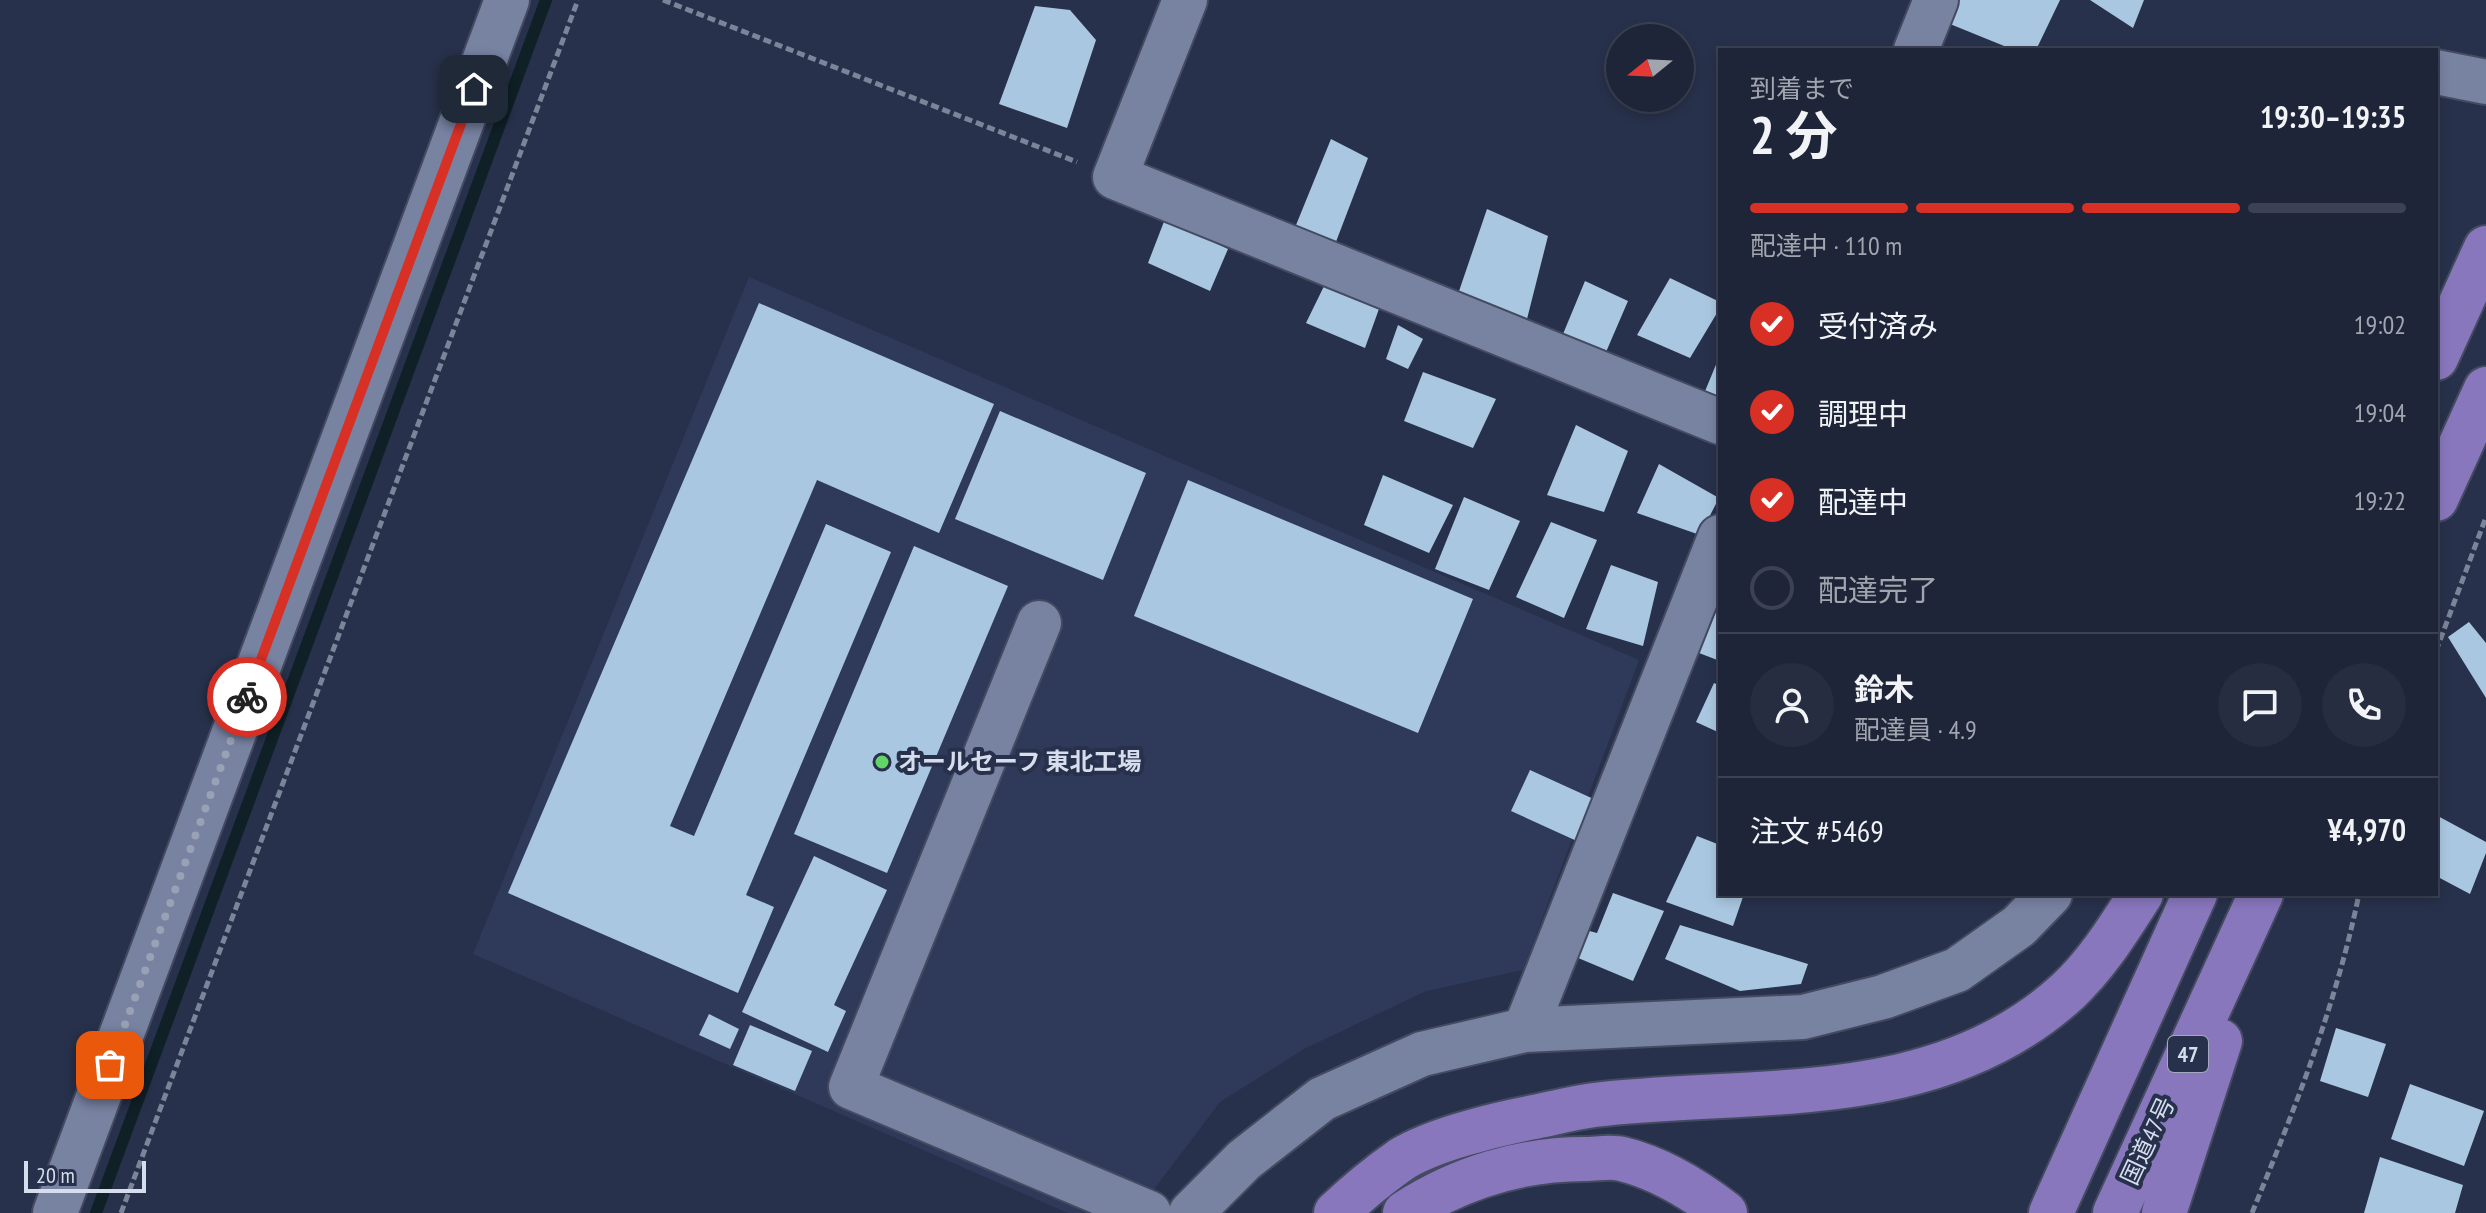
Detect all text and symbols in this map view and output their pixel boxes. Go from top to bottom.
north arrow [1606,24,1694,112]
map controls [1606,24,1694,112]
pin [440,55,508,123]
icon: home [452,67,496,111]
text: 到着まで [1750,72,1854,105]
text: 19:30–19:35 [2260,97,2406,136]
text: 2 分 [1750,101,1838,168]
text: 配達中 · 110 m [1750,229,1902,262]
icon: check [1750,302,1794,346]
text: 受付済み [1818,306,1938,345]
text: 19:02 [2354,308,2406,341]
icon: check [1750,390,1794,434]
text: 調理中 [1818,394,1908,433]
text: 19:04 [2354,396,2406,429]
icon: check [1750,478,1794,522]
text: 配達中 [1818,482,1908,521]
text: 19:22 [2354,484,2406,517]
text: 配達完了 [1818,570,1938,609]
courier [207,657,287,737]
button: person [1750,663,1834,747]
button: chat [2218,663,2302,747]
button: phone [2322,663,2406,747]
text: 鈴木 [1854,669,1914,708]
icon: bike [225,675,269,719]
text: 配達員 · 4.9 [1854,713,1977,746]
place label: オールセーフ 東北工場 [898,746,1141,777]
marker: オールセーフ 東北工場 [873,753,891,771]
text: ¥4,970 [2328,810,2406,849]
text: 注文 #5469 [1750,811,1884,850]
pin [76,1031,144,1099]
road number: 47 [2168,1036,2208,1072]
icon: bag [88,1043,132,1087]
street label: 国道47号 [2114,1092,2181,1190]
scale bar [24,1157,146,1193]
text: 20 m [36,1161,75,1189]

